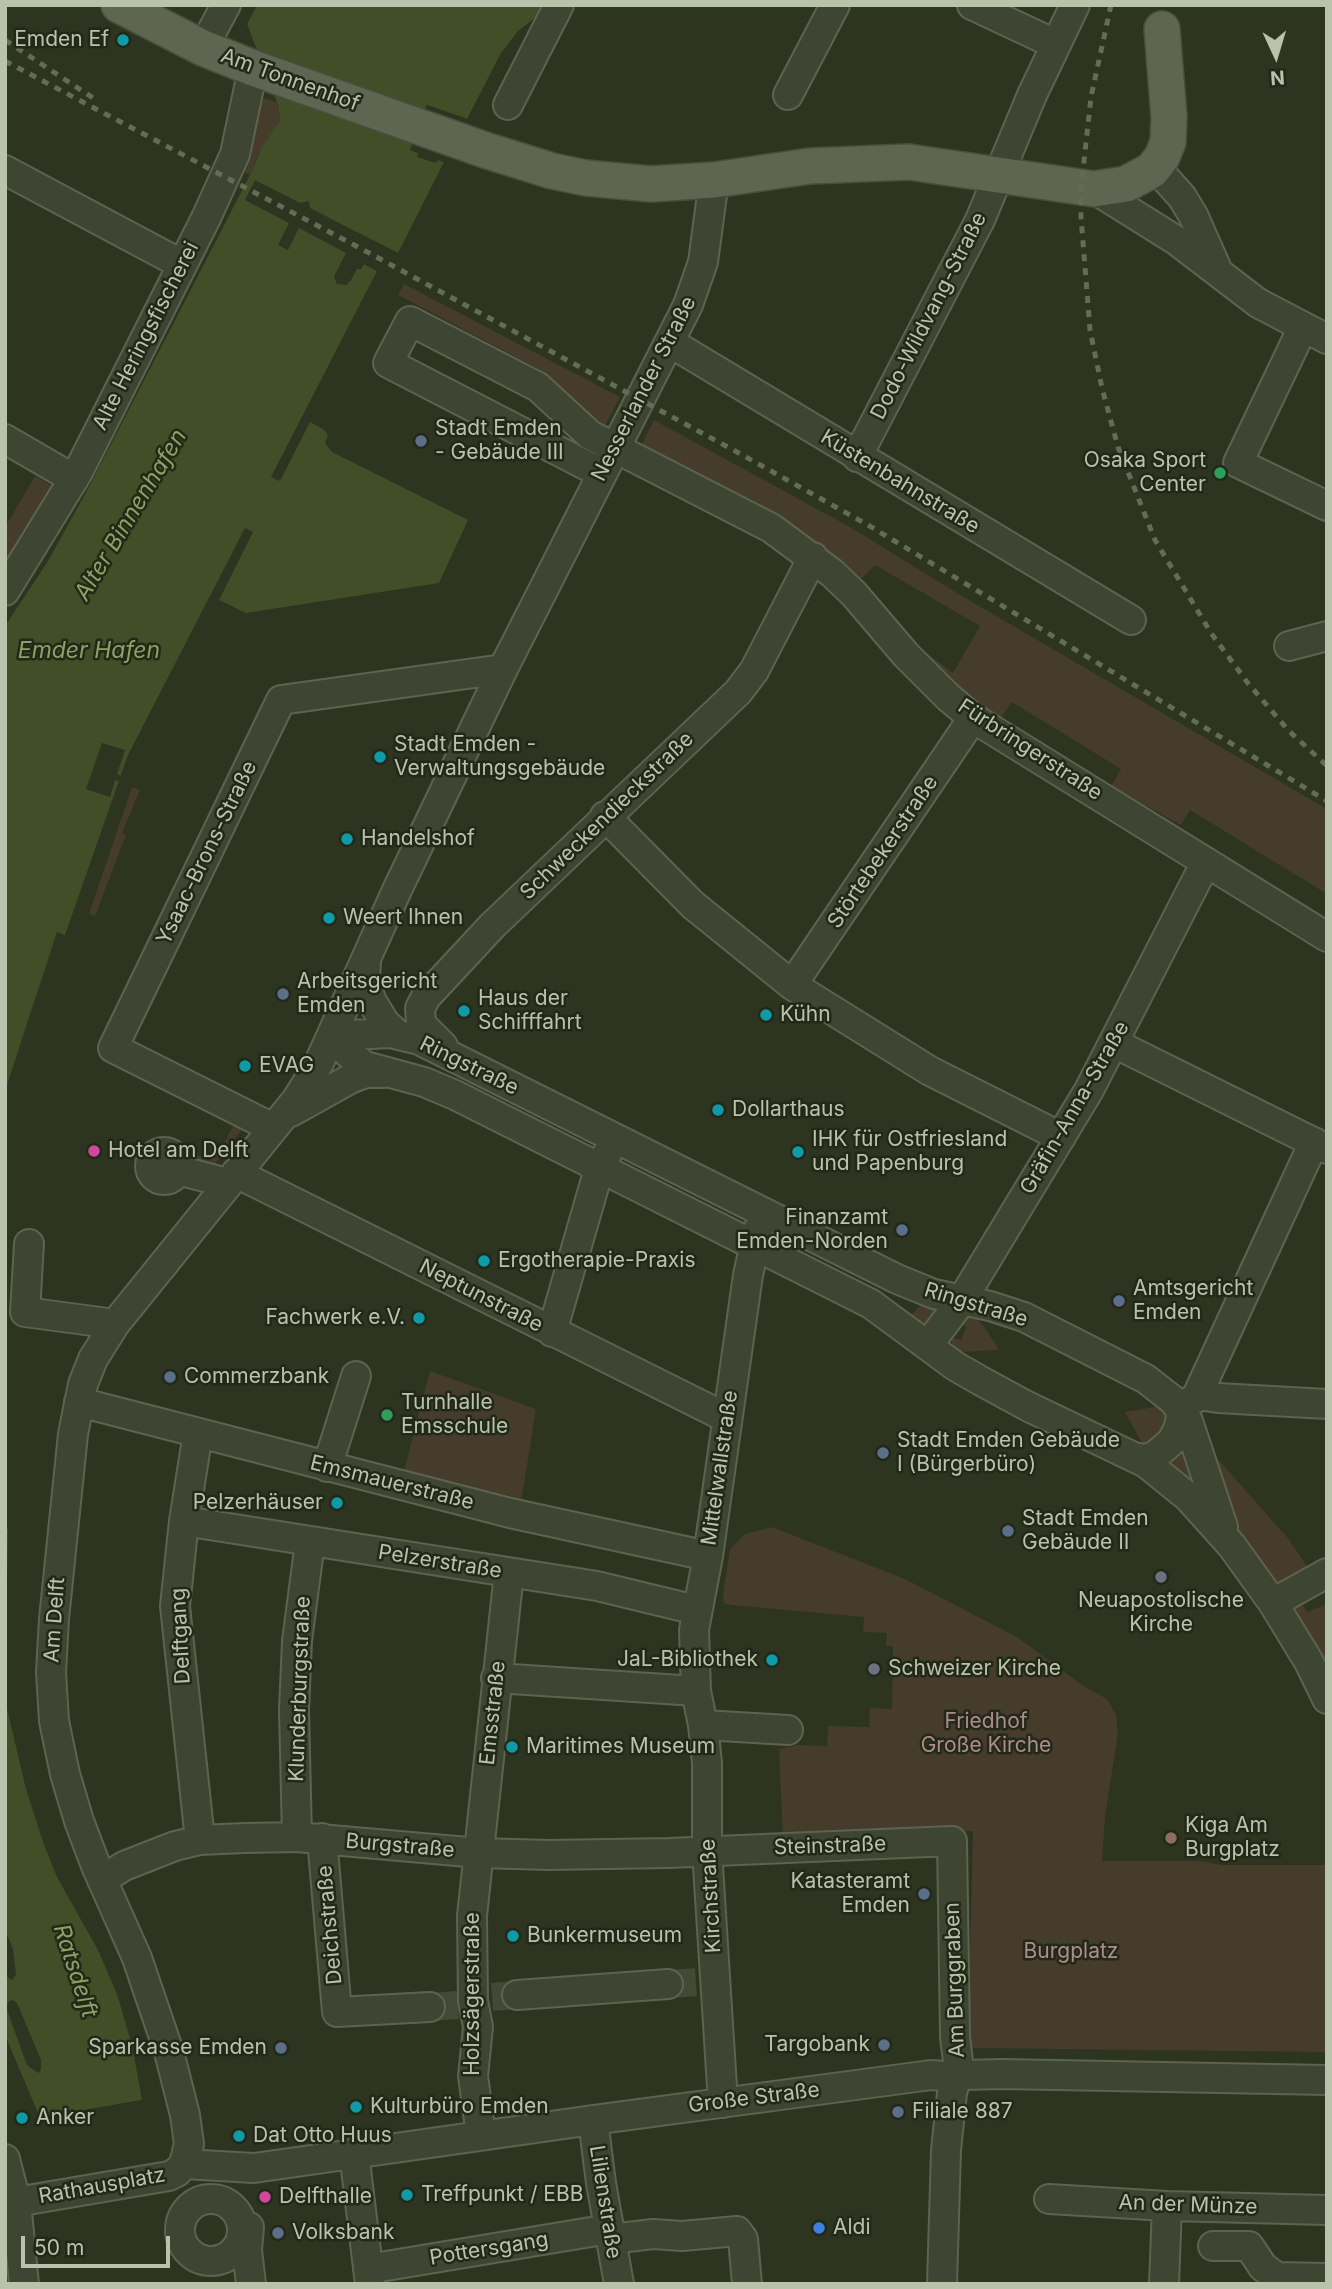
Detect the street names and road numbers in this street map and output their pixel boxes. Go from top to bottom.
street label: Am Tonnenhof [217,43,363,117]
street label: Dodo-Wildvang-Straße [866,208,992,424]
street label: Alte Heringsfischerei [88,238,204,434]
street label: Nesserlander Straße [586,292,702,486]
street label: Küstenbahnstraße [816,425,984,539]
street label: Fürbringerstraße [953,694,1107,806]
street label: Schweckendieckstraße [515,727,699,905]
street label: Ysaac-Brons-Straße [152,757,262,949]
street label: Störtebekerstraße [823,771,943,933]
street label: Gräfin-Anna-Straße [1015,1017,1135,1199]
street label: Ringstraße [416,1031,522,1101]
street label: Neptunstraße [415,1254,547,1338]
street label: Ringstraße [921,1277,1031,1333]
street label: Mittelwallstraße [697,1389,743,1547]
street label: Emsmauerstraße [308,1450,476,1516]
street label: Pelzerstraße [376,1540,504,1584]
street label: Am Delft [39,1577,71,1663]
street label: Delftgang [166,1587,196,1685]
street label: Klunderburgstraße [284,1596,316,1782]
street label: Emsstraße [475,1660,511,1766]
street label: Burgstraße [344,1829,456,1863]
street label: Steinstraße [773,1831,887,1861]
street label: Kirchstraße [695,1838,727,1954]
street label: Deichstraße [312,1864,348,1986]
street label: Am Burggraben [940,1902,970,2058]
street label: Holzsägerstraße [460,1912,486,2076]
street label: Große Straße [687,2077,821,2119]
street label: Lilienstraße [584,2143,626,2261]
street label: Rathausplatz [37,2162,167,2210]
street label: An der Münze [1118,2190,1258,2220]
street label: Pottersgang [428,2227,550,2271]

